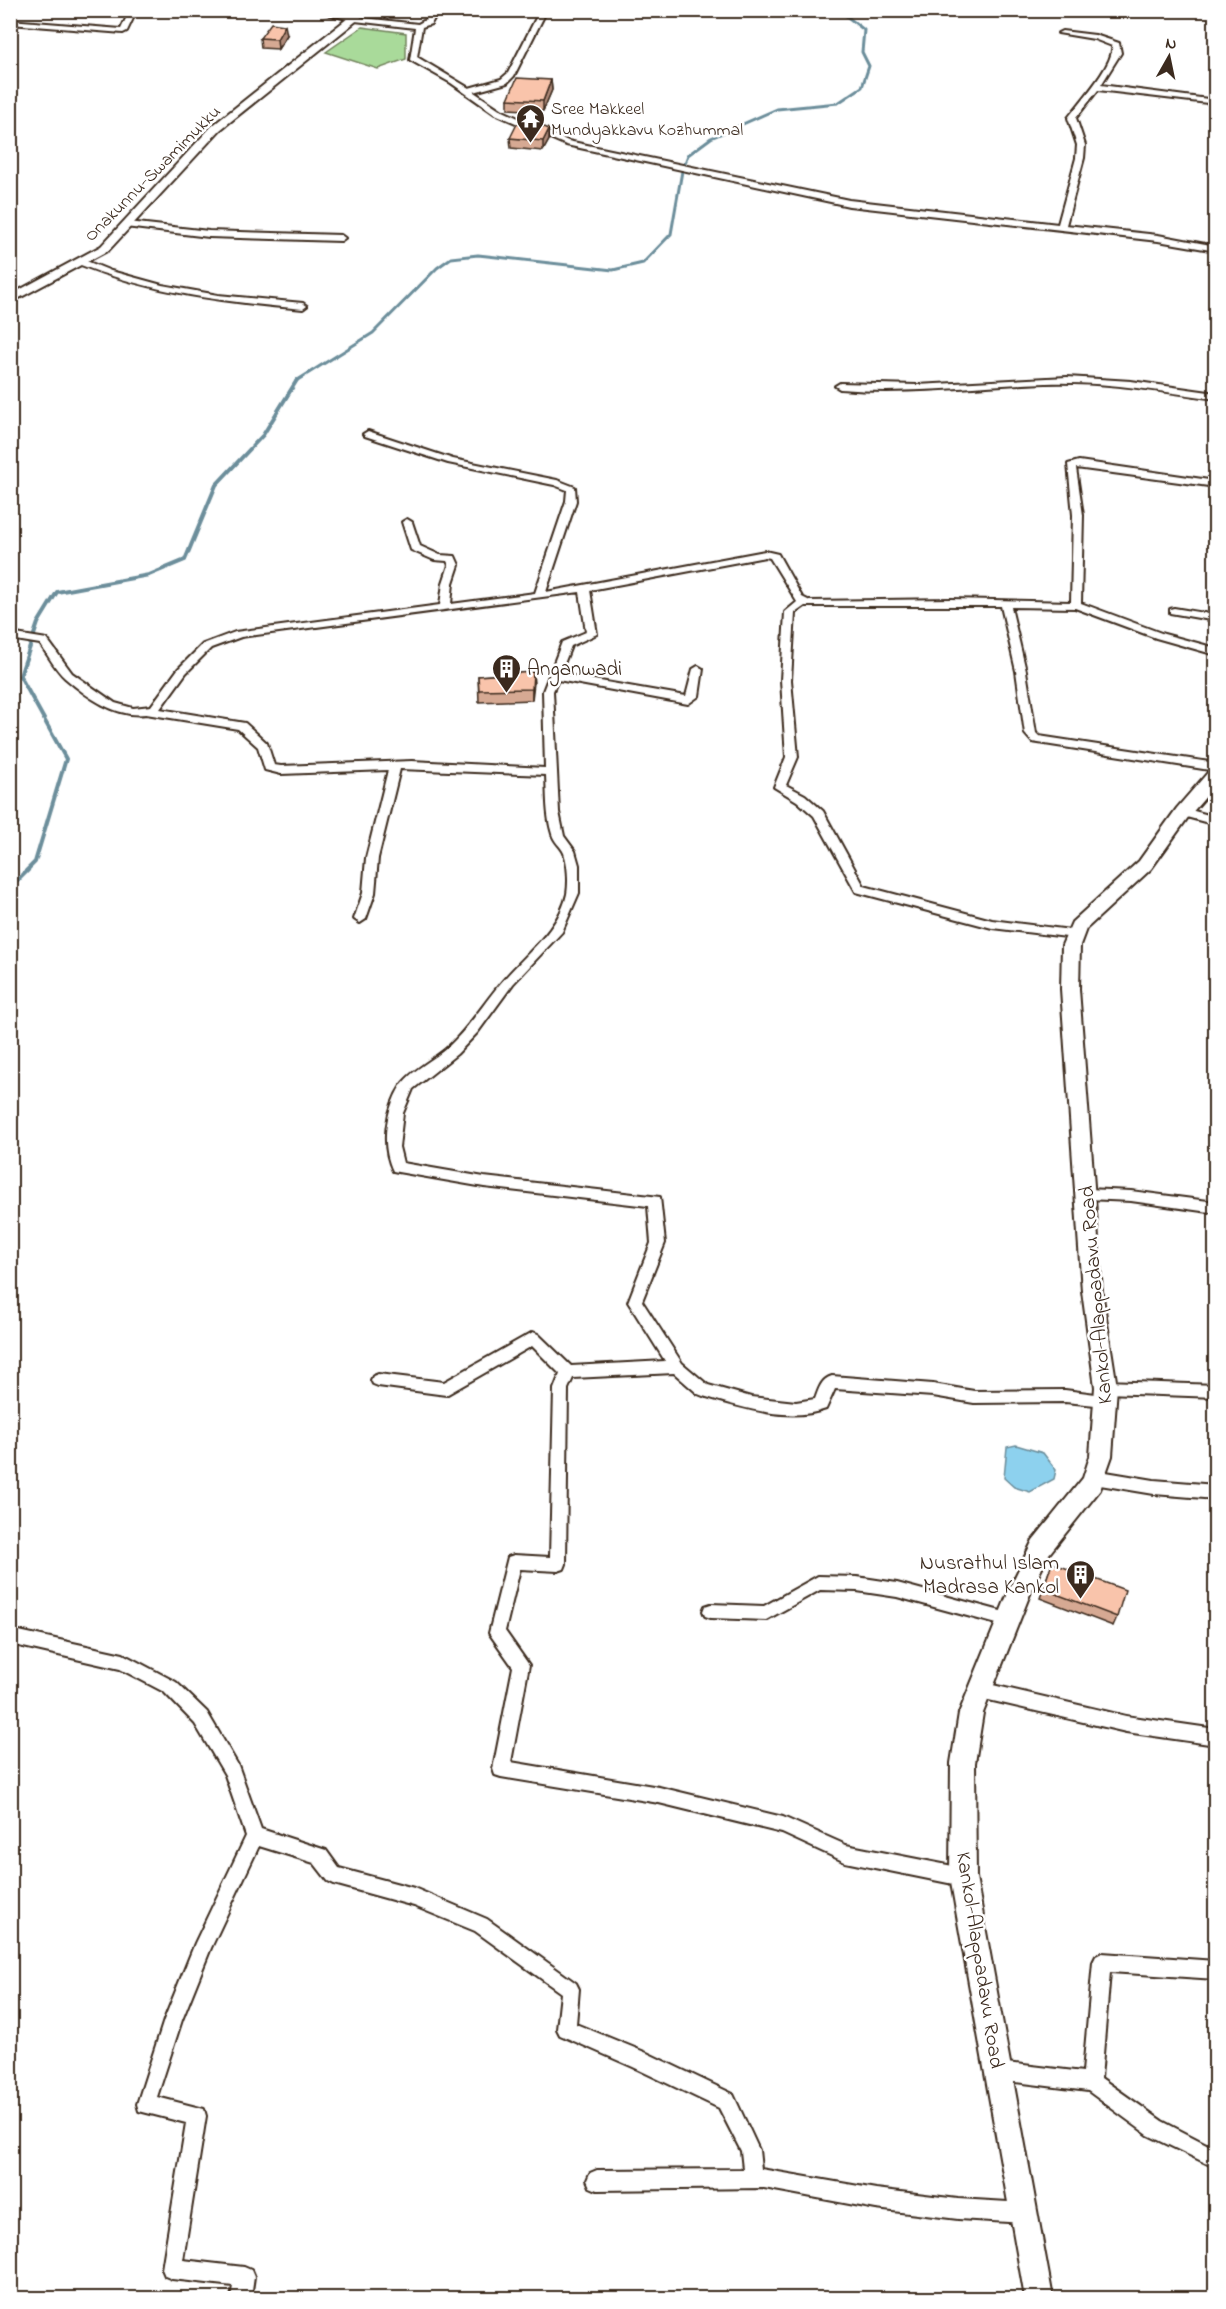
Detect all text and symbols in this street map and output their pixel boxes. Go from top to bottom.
north arrow [1139,27,1199,87]
text: N [1164,31,1178,57]
place label: Sree Makkeel Mundyakkavu Kozhummal [551,97,743,144]
street label: Onakunnu-Swamimukku [79,100,228,249]
temple icon: Sree Makkeel Mundyakkavu Kozhummal [514,102,546,144]
building icon: Anganwadi [490,652,522,694]
place label: Anganwadi [527,655,622,687]
street label: Kankol-Alappadavu Road [1072,1184,1121,1405]
place label: Nusrathul Islam Madrasa Kankol [920,1549,1059,1603]
building icon: Nusrathul Islam Madrasa Kankol [1064,1558,1096,1600]
street label: Kankol-Alappadavu Road [947,1850,1011,2071]

